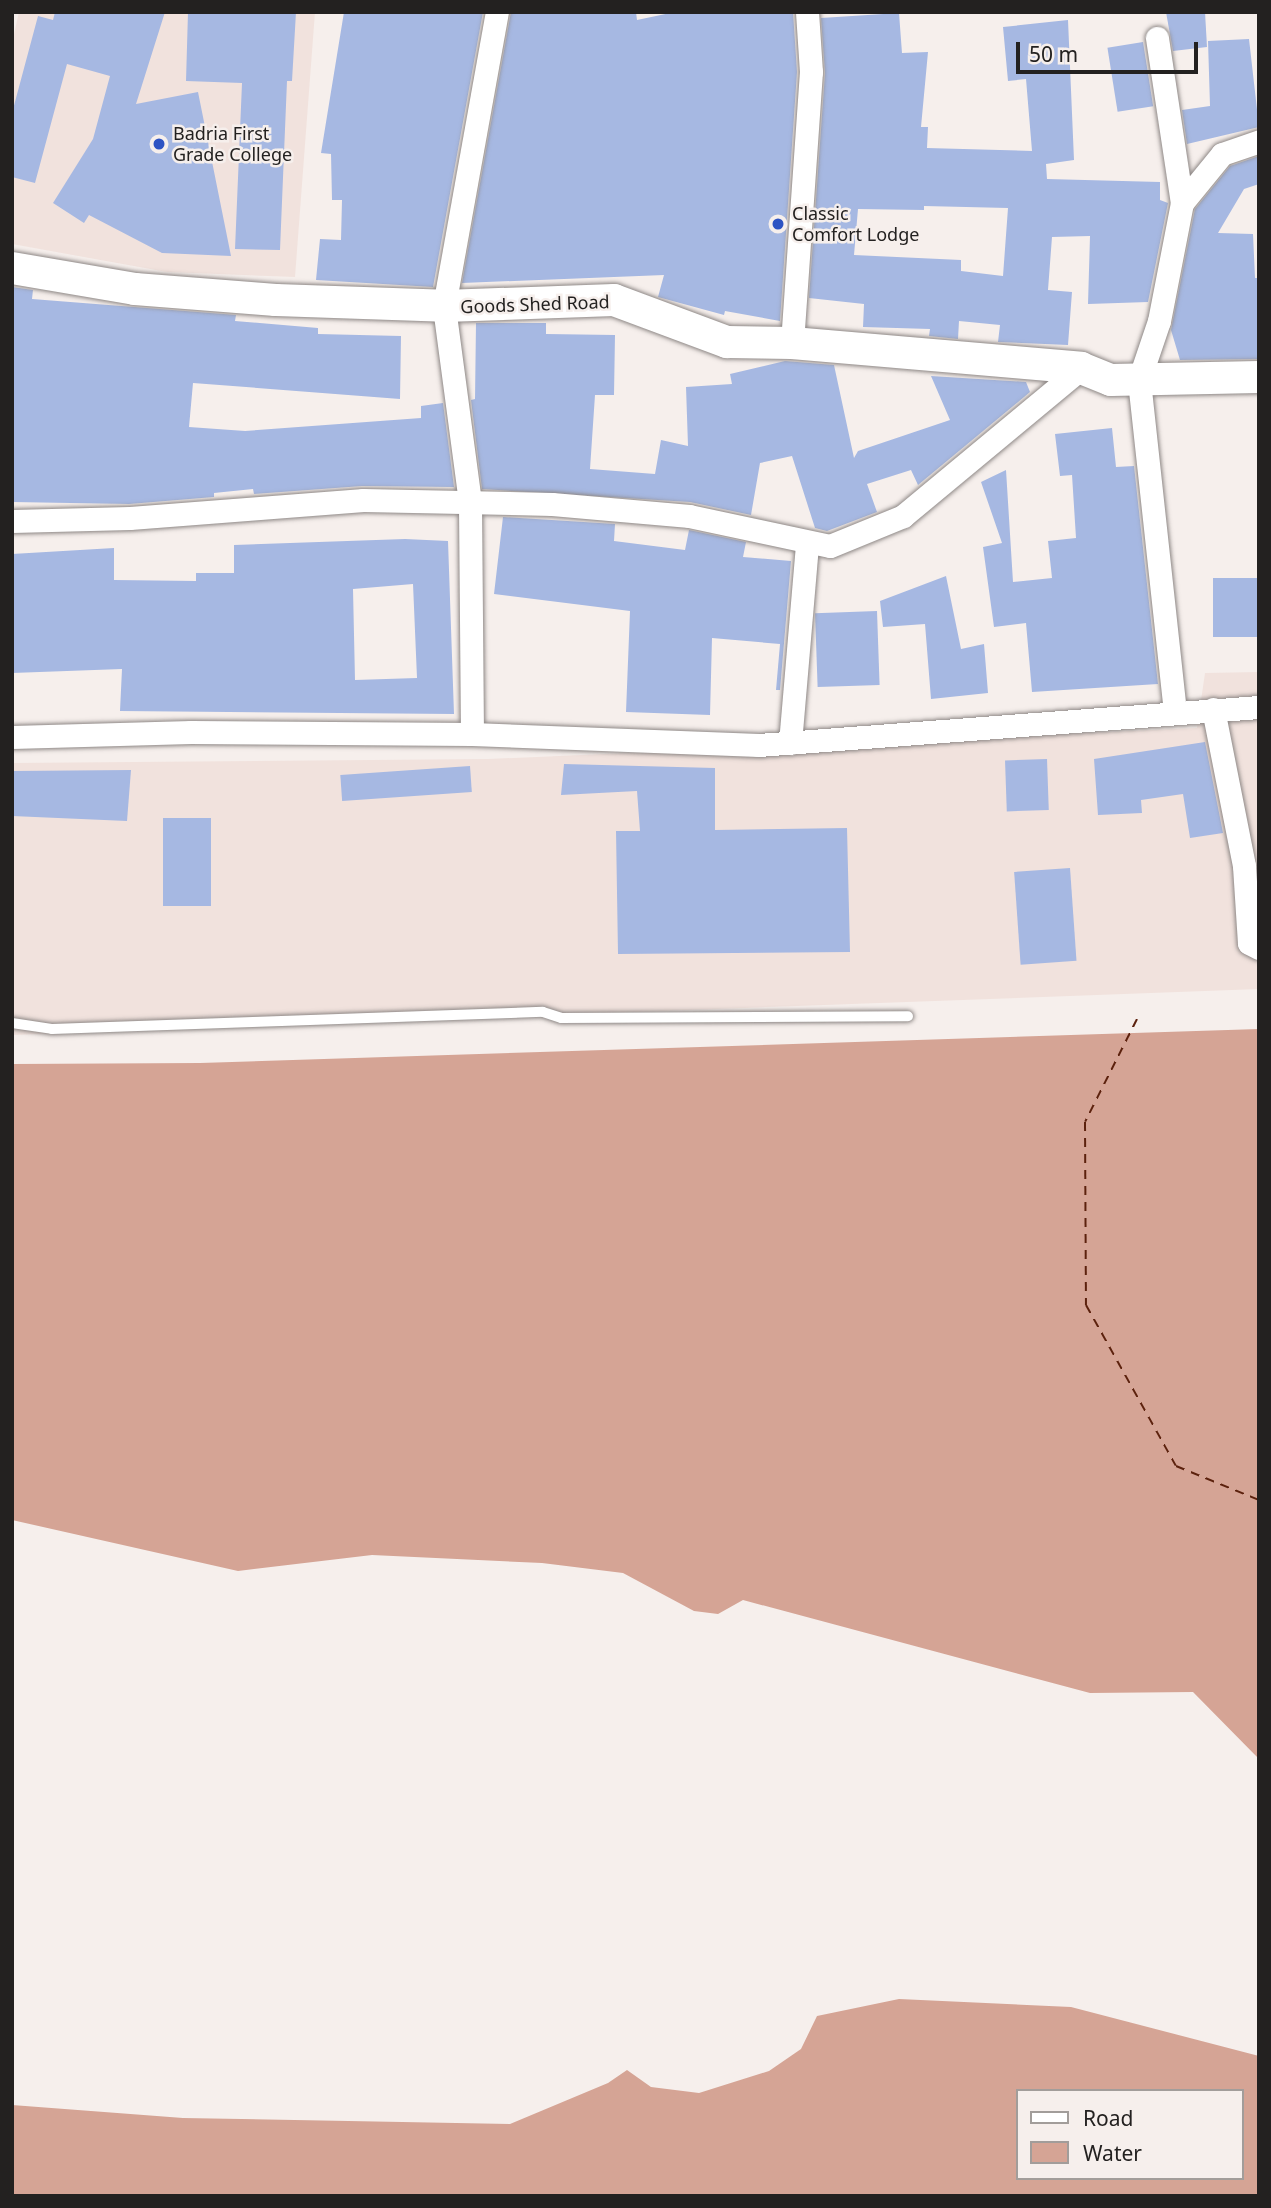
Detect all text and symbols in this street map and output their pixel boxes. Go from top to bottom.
scale bar [1019,28,1201,72]
text: 50 m [1029,40,1078,68]
place label: Badria First Grade College [173,123,292,166]
marker: Badria First Grade College [151,136,167,152]
place label: Classic Comfort Lodge [792,203,919,246]
marker: Classic Comfort Lodge [770,216,786,232]
street label: Goods Shed Road [460,291,610,317]
legend [1016,2089,1243,2180]
text: Road [1083,2104,1133,2132]
text: Water [1083,2139,1142,2167]

